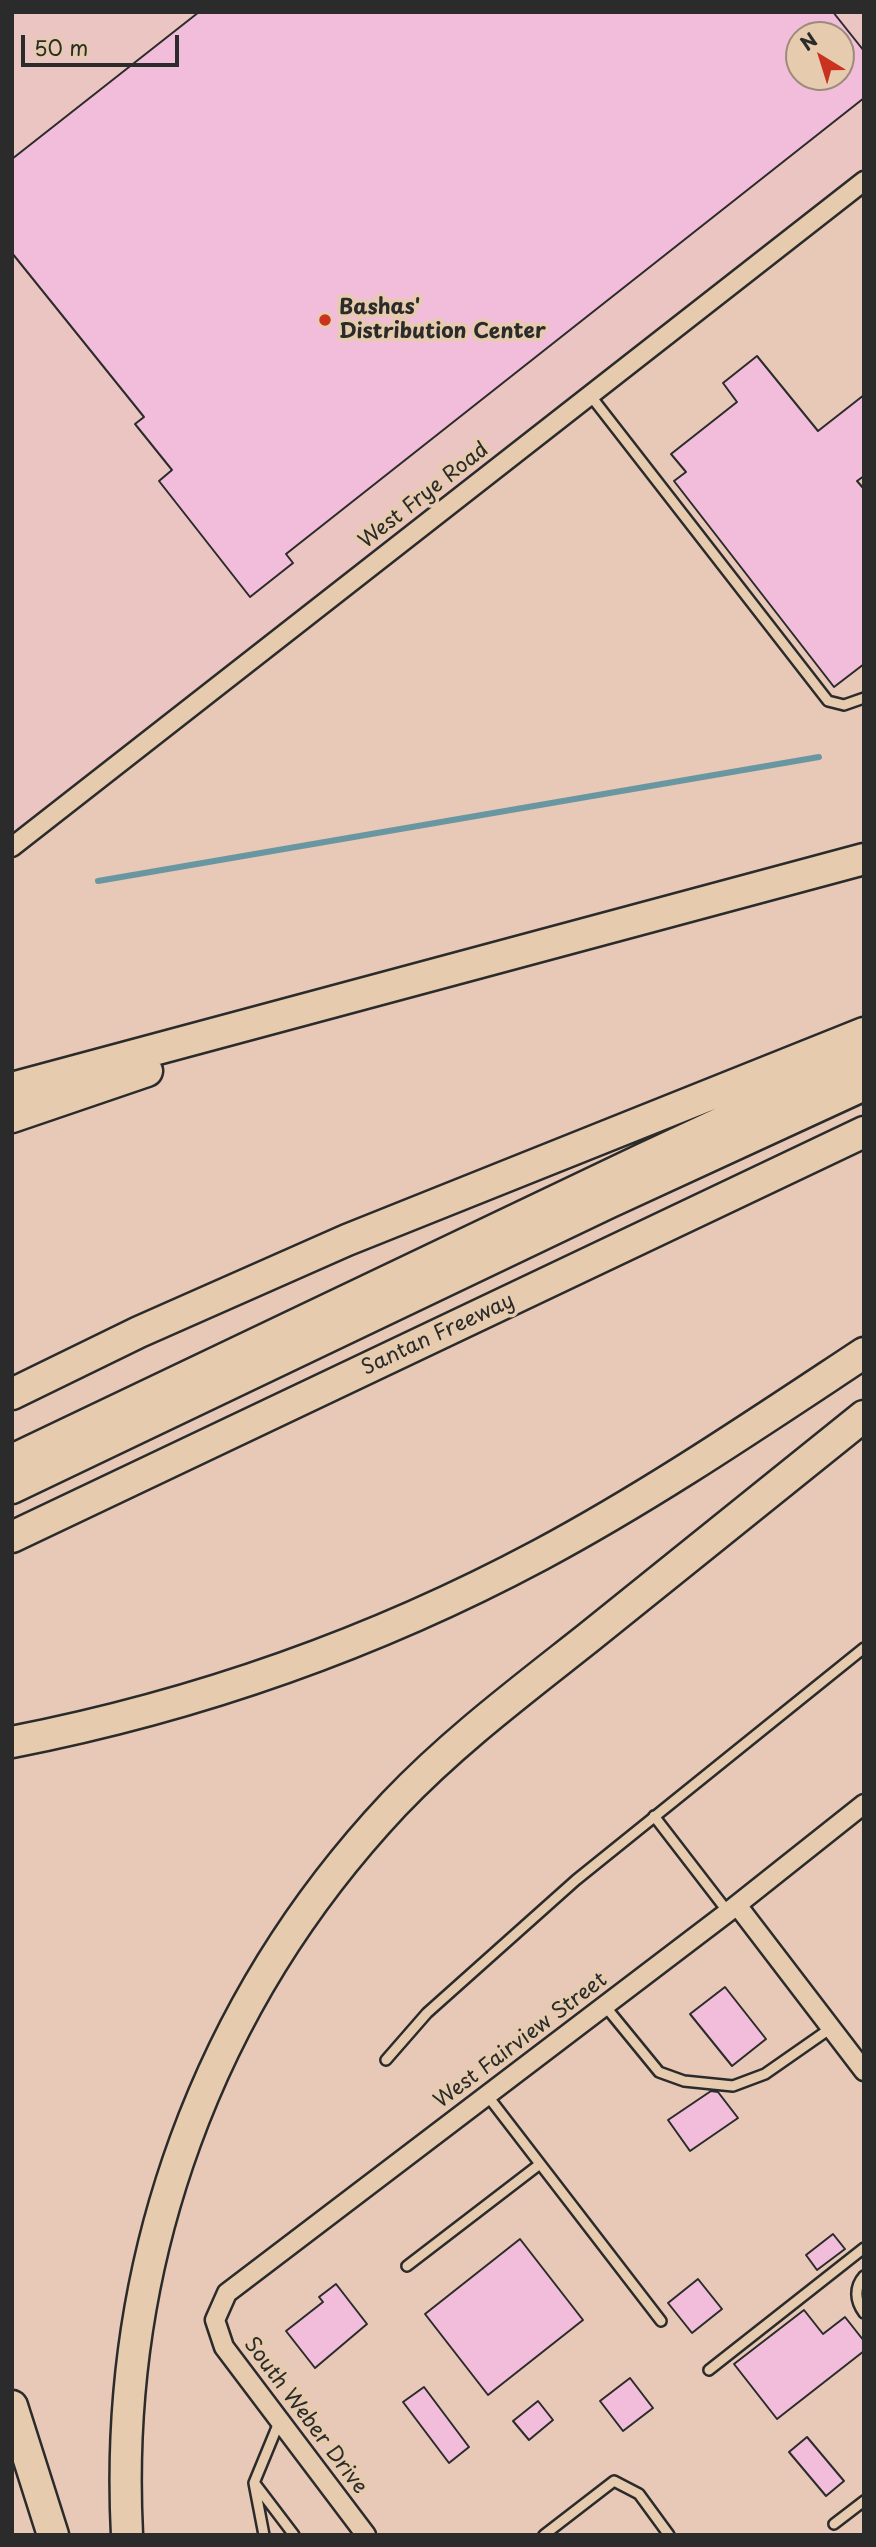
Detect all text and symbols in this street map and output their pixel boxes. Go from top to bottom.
scale bar [24,21,182,65]
north arrow [785,21,855,91]
text: N [794,25,823,57]
text: 50 m [34,31,88,63]
place label: Bashas' Distribution Center [339,295,546,345]
marker: Bashas' Distribution Center [317,312,333,328]
street label: West Frye Road [354,438,494,554]
street label: Santan Freeway [358,1289,518,1381]
street label: West Fairview Street [430,1968,612,2114]
street label: South Weber Drive [238,2333,372,2499]

